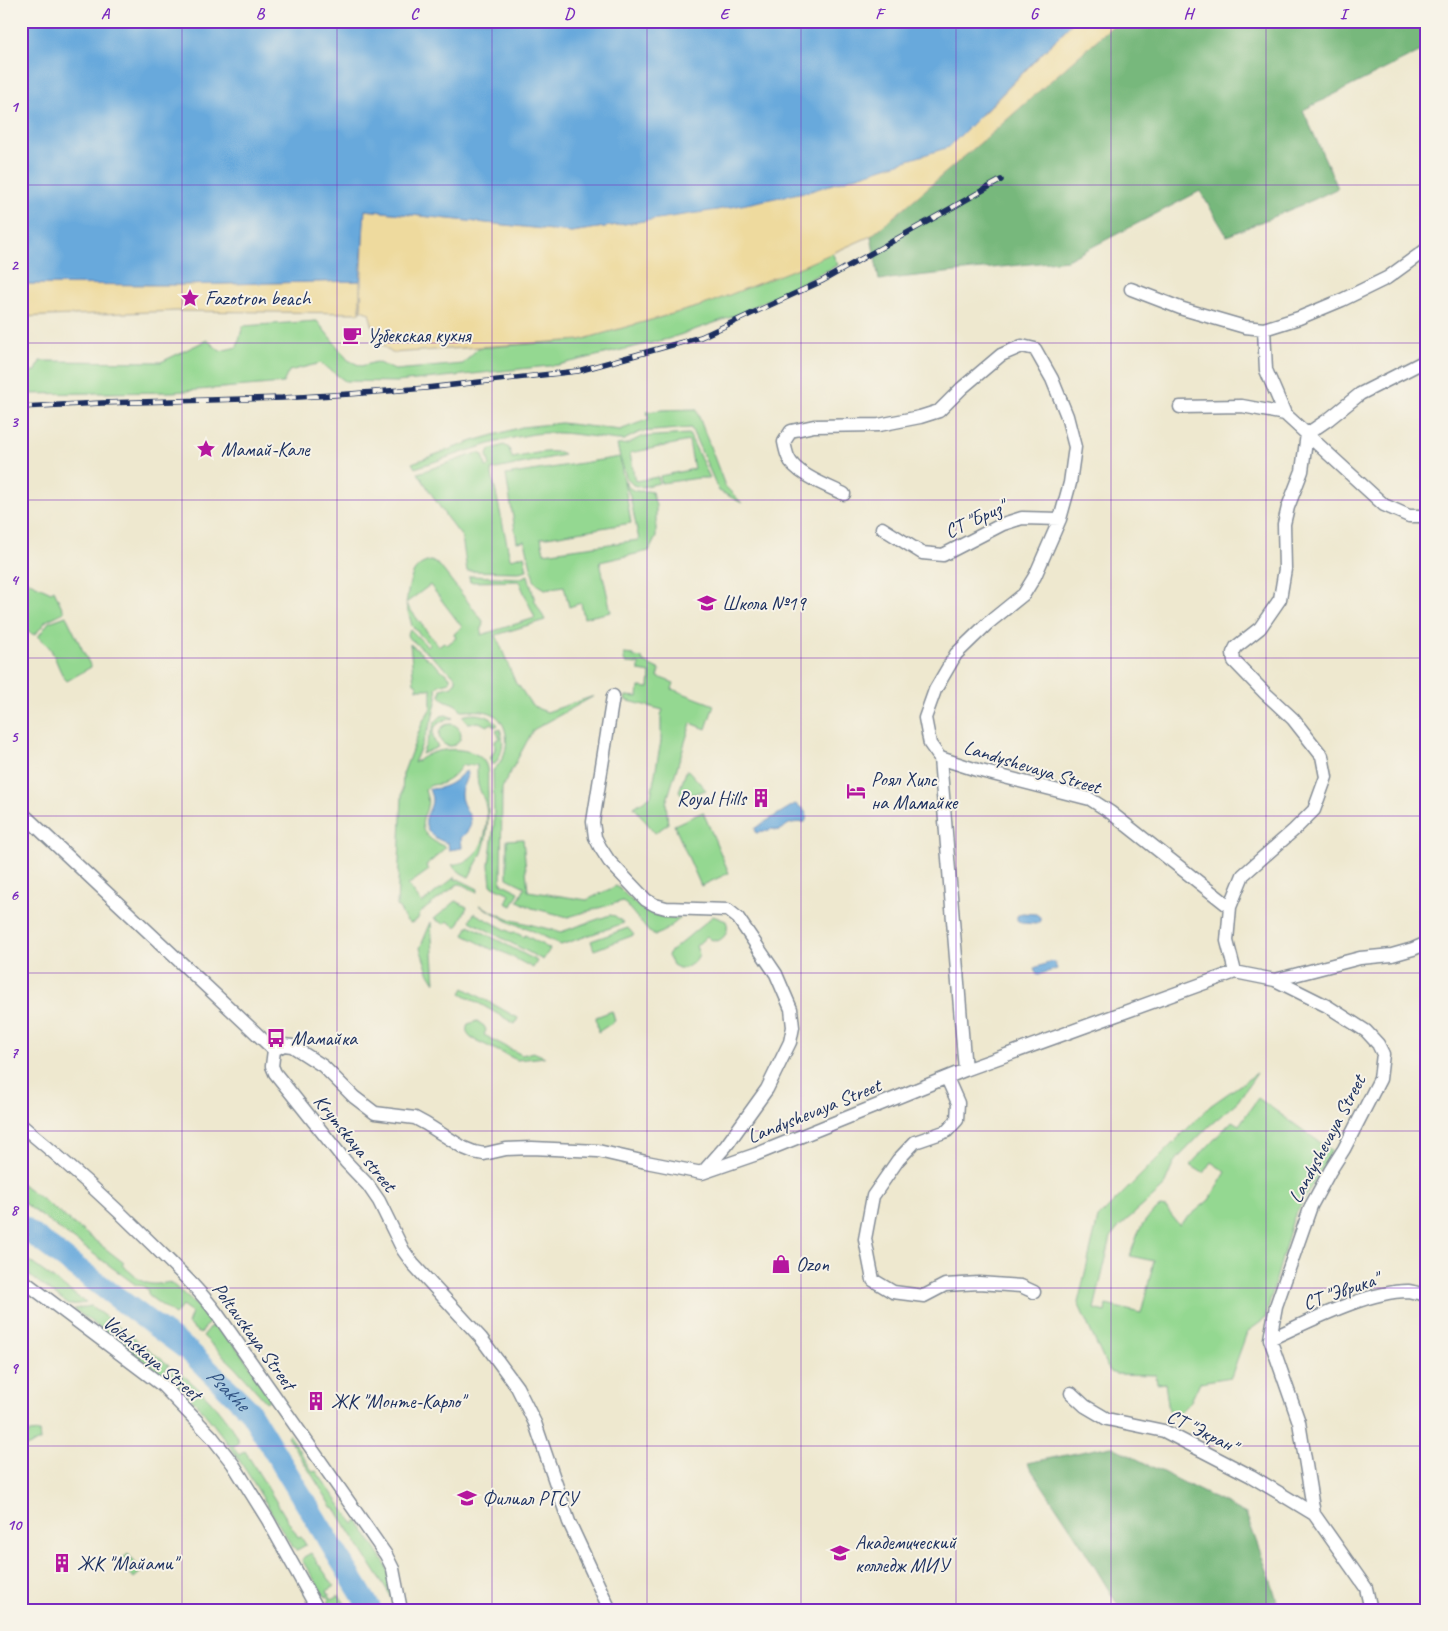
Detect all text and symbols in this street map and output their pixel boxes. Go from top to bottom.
text: A [101,4,111,24]
text: B [256,4,266,24]
text: C [410,4,420,24]
text: D [564,4,575,24]
text: E [720,4,731,24]
text: F [875,4,886,24]
text: G [1030,4,1040,24]
text: H [1183,4,1195,24]
text: I [1340,4,1350,24]
text: 1 [10,97,19,117]
text: 2 [10,255,19,275]
place label: Fazotron beach [205,286,312,311]
place icon: Fazotron beach [179,287,201,309]
place label: Узбекская кухня [367,323,472,349]
cafe icon: Узбекская кухня [341,324,363,346]
text: 3 [10,412,19,432]
place label: Мамай-Кале [221,437,311,462]
place icon: Мамай-Кале [195,438,217,460]
street label: СТ "Бриз" [941,492,1013,544]
text: 4 [10,570,19,590]
place label: Школа №19 [722,591,807,616]
school or university icon: Школа №19 [696,592,718,614]
text: 5 [11,727,20,747]
street label: Landyshevaya Street [961,734,1106,800]
place label: Роял Хилс на Мамайке [871,767,959,815]
hotel icon: Роял Хилс на Мамайке [845,780,867,802]
place label: Royal Hills [677,786,748,811]
building icon: Royal Hills [750,787,772,809]
text: 6 [10,885,19,905]
place label: Мамайка [291,1026,358,1051]
bus stop icon: Мамайка [265,1027,287,1049]
text: 7 [10,1043,19,1063]
street label: Landyshevaya Street [1283,1069,1372,1207]
street label: Landyshevaya Street [744,1072,886,1149]
street label: Krymskaya street [308,1089,403,1199]
text: 8 [10,1200,19,1220]
place label: Ozon [796,1252,830,1277]
shop icon: Ozon [770,1253,792,1275]
street label: СТ "Эврика" [1300,1265,1386,1316]
street label: Poltavskaya Street [207,1277,303,1397]
street label: Volzhskaya Street [98,1310,209,1408]
text: 9 [10,1358,19,1378]
water label: Psakhe [201,1363,257,1418]
place label: ЖК "Монте-Карло" [331,1389,469,1414]
building icon: ЖК "Монте-Карло" [305,1390,327,1412]
street label: СТ "Экран" [1163,1403,1245,1460]
place label: Филиал РГСУ [482,1486,580,1511]
school or university icon: Филиал РГСУ [456,1487,478,1509]
text: 10 [7,1515,23,1535]
place label: Академический колледж МИУ [855,1530,958,1578]
school or university icon: Академический колледж МИУ [829,1542,851,1564]
place label: ЖК "Майами" [77,1551,182,1576]
building icon: ЖК "Майами" [51,1552,73,1574]

